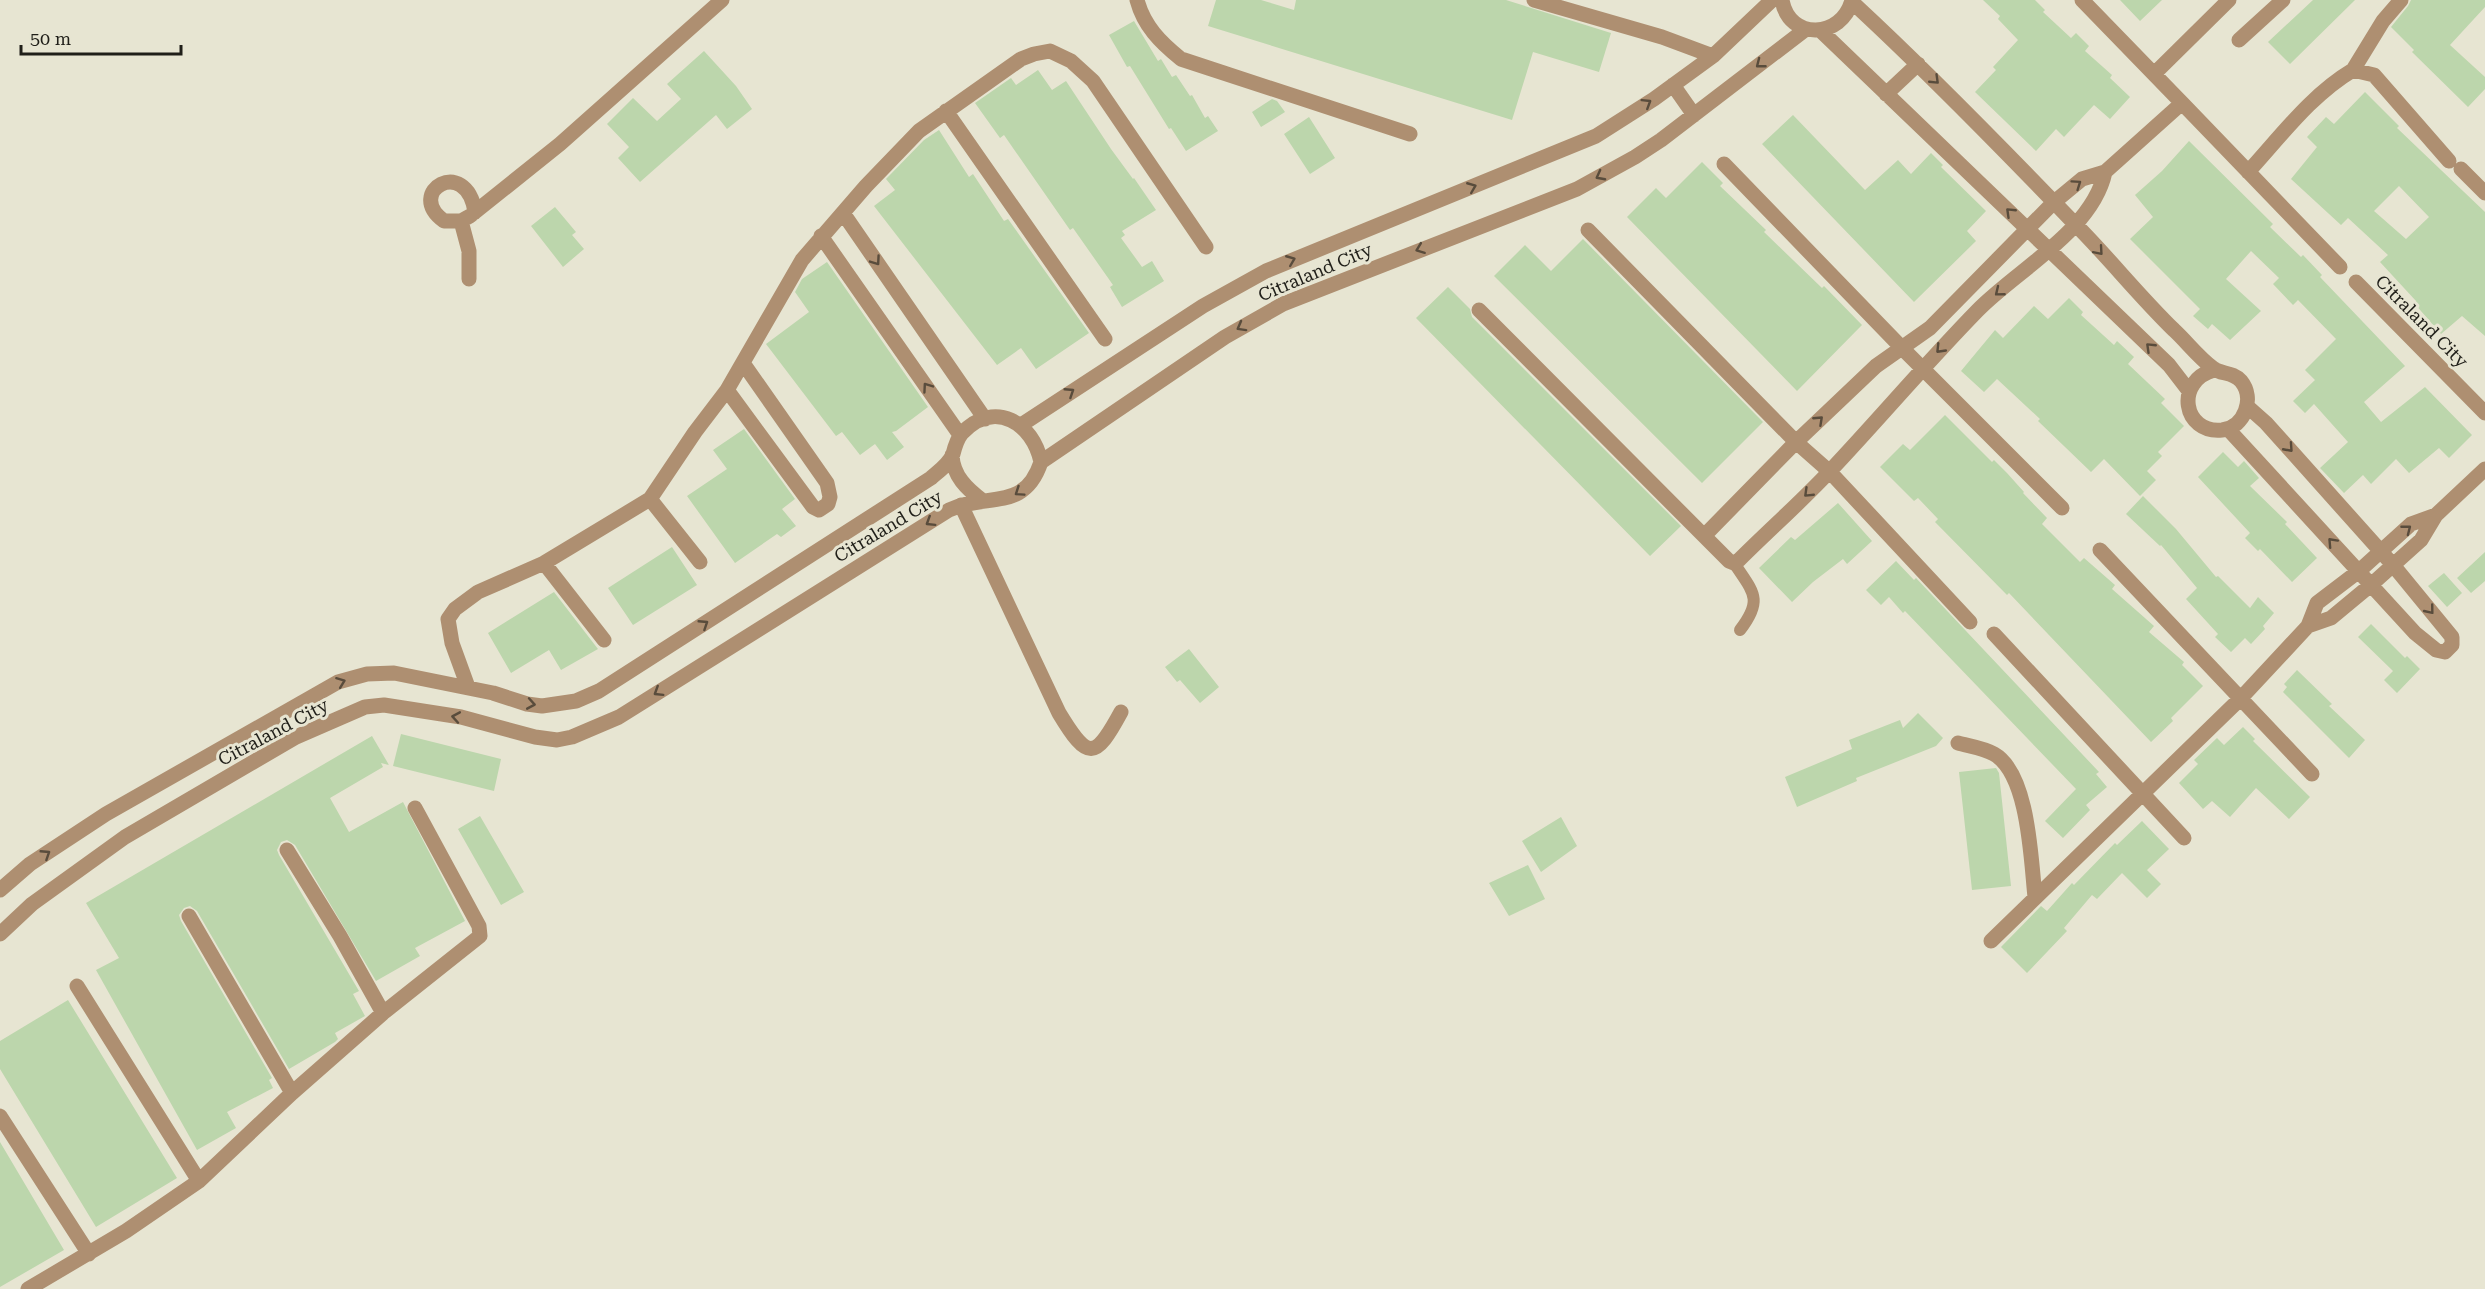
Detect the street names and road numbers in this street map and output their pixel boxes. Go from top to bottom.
street label: Citraland City [1255,238,1376,305]
street label: Citraland City [2371,270,2473,372]
street label: Citraland City [830,485,946,566]
street label: Citraland City [214,694,332,770]

